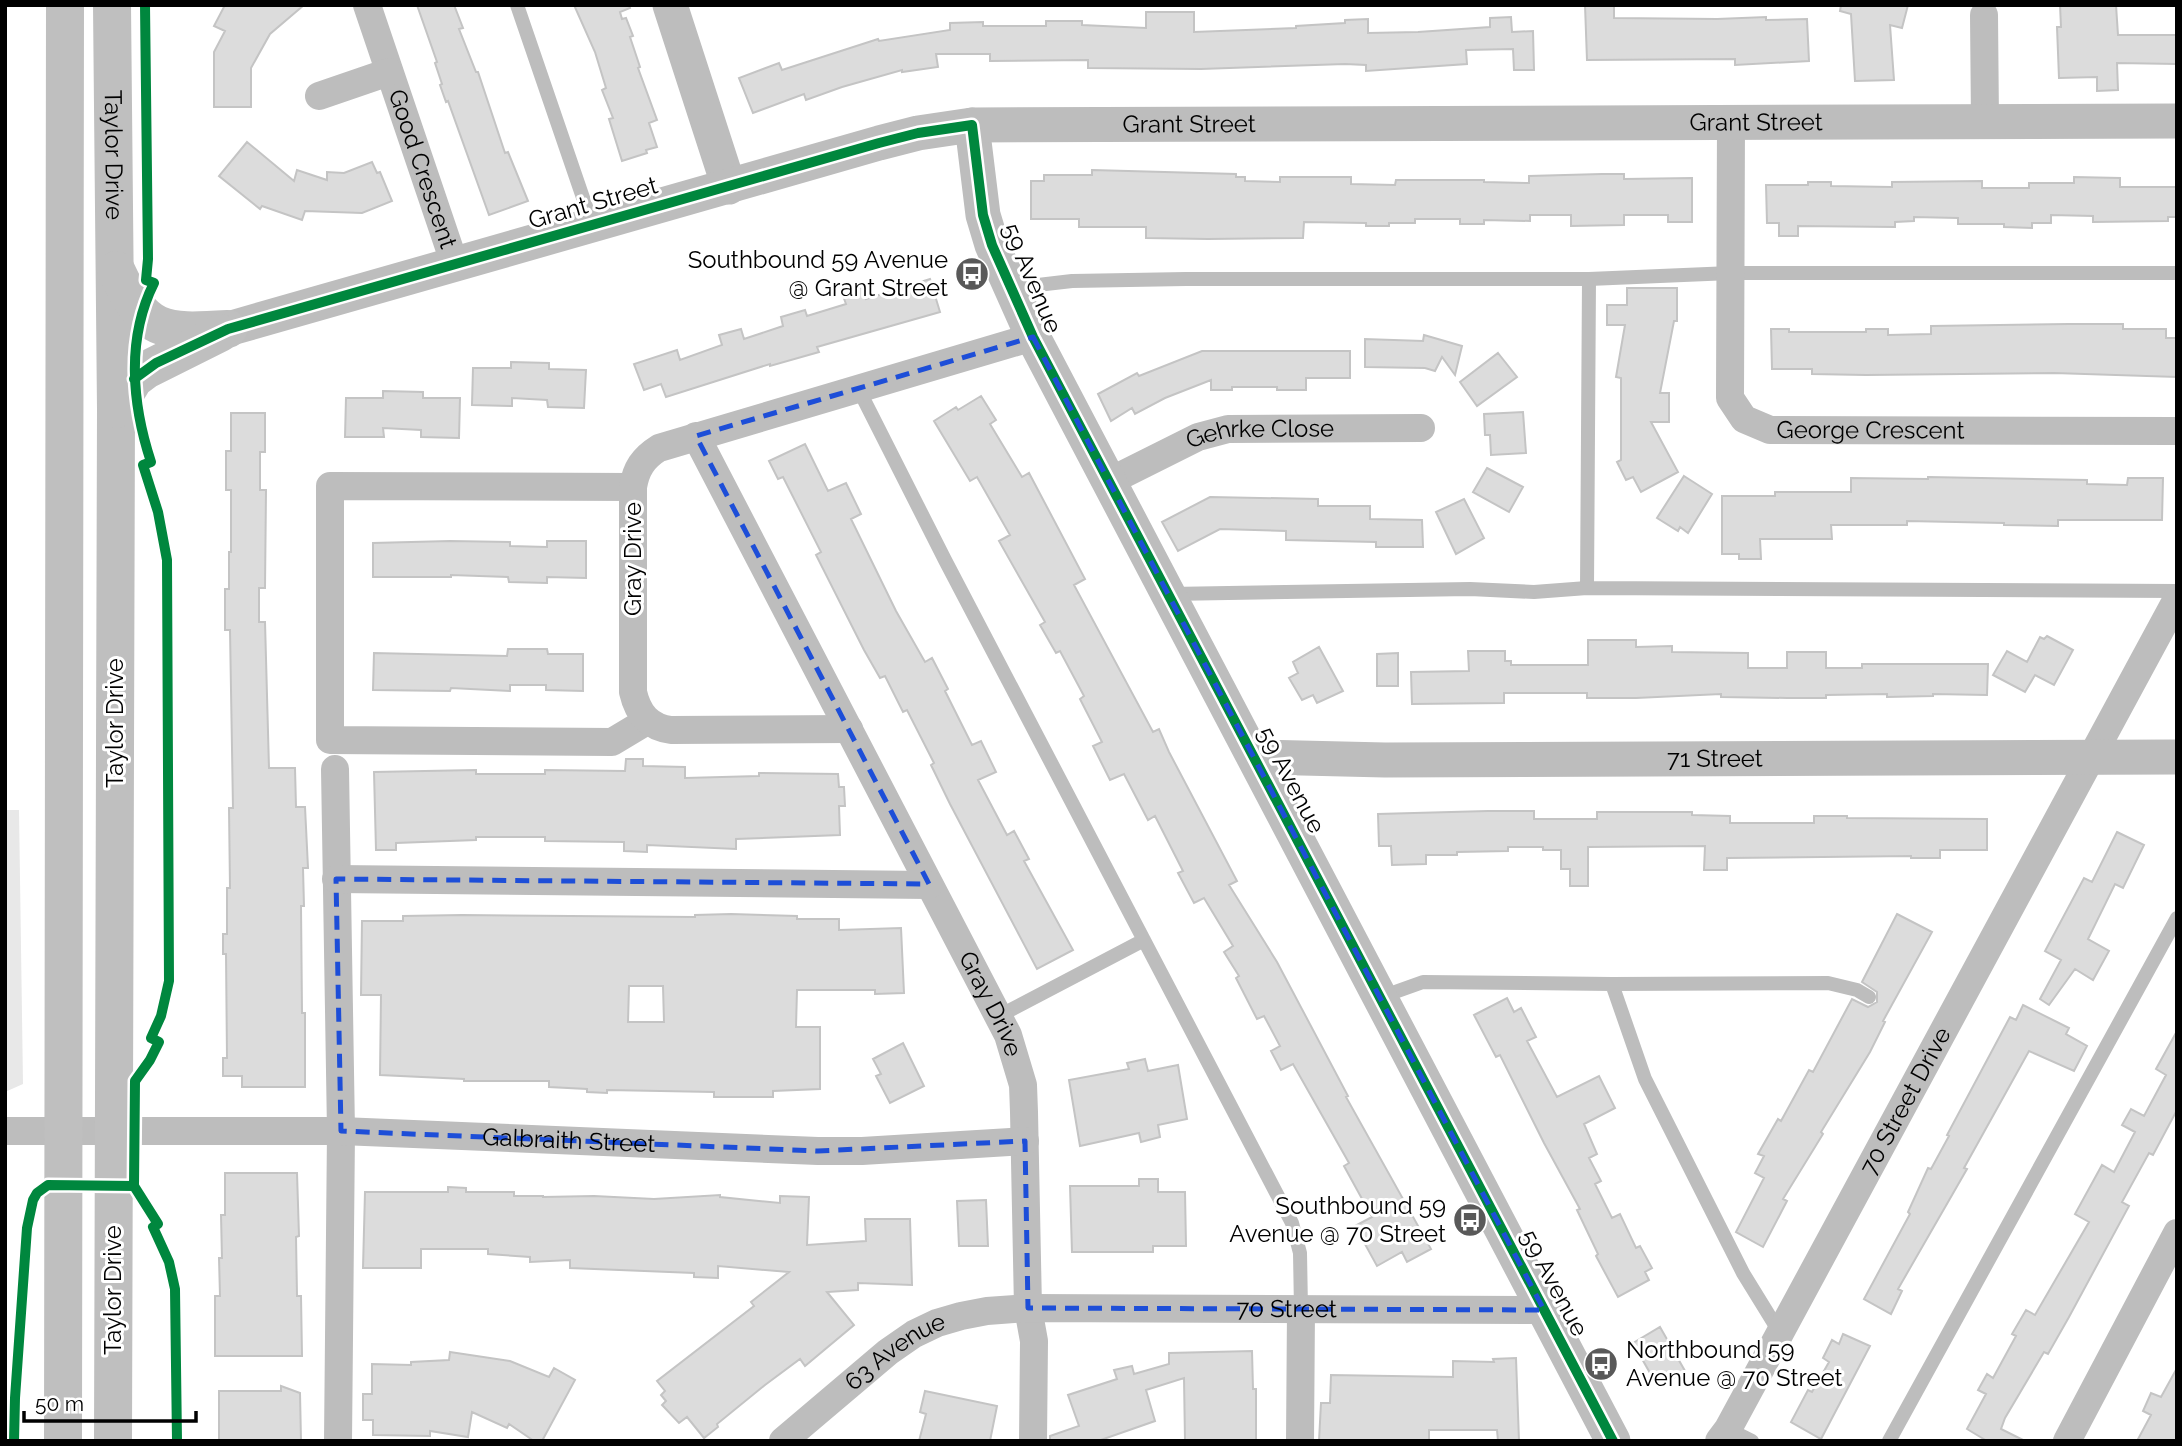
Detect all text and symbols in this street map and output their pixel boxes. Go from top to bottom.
street label: Good Crescent [383,85,463,252]
street label: Taylor Drive [99,90,129,220]
street label: Grant Street [1689,107,1823,137]
street label: Grant Street [1122,109,1256,139]
street label: Grant Street [525,170,661,235]
street label: 59 Avenue [996,218,1069,337]
place label: Southbound 59 Avenue @ Grant Street [688,245,948,302]
bus stop icon: Southbound 59 Avenue @ Grant Street [953,255,991,293]
street label: Gehrke Close [1181,413,1334,455]
street label: George Crescent [1776,415,1965,444]
street label: Gray Drive [618,502,647,616]
street label: Taylor Drive [100,658,129,788]
street label: 59 Avenue [1251,721,1332,838]
street label: 71 Street [1667,744,1763,773]
street label: Gray Drive [953,946,1029,1060]
street label: 70 Street Drive [1853,1022,1957,1180]
street label: Galbraith Street [482,1122,656,1158]
place label: Southbound 59 Avenue @ 70 Street [1229,1191,1446,1248]
bus stop icon: Southbound 59 Avenue @ 70 Street [1451,1201,1489,1239]
street label: 59 Avenue [1514,1224,1595,1341]
street label: Taylor Drive [98,1225,127,1355]
street label: 70 Street [1237,1294,1337,1323]
street label: 63 Avenue [839,1306,948,1396]
place label: Northbound 59 Avenue @ 70 Street [1626,1335,1843,1392]
bus stop icon: Northbound 59 Avenue @ 70 Street [1582,1345,1620,1383]
scale bar [24,1380,196,1424]
text: 50 m [35,1391,84,1416]

